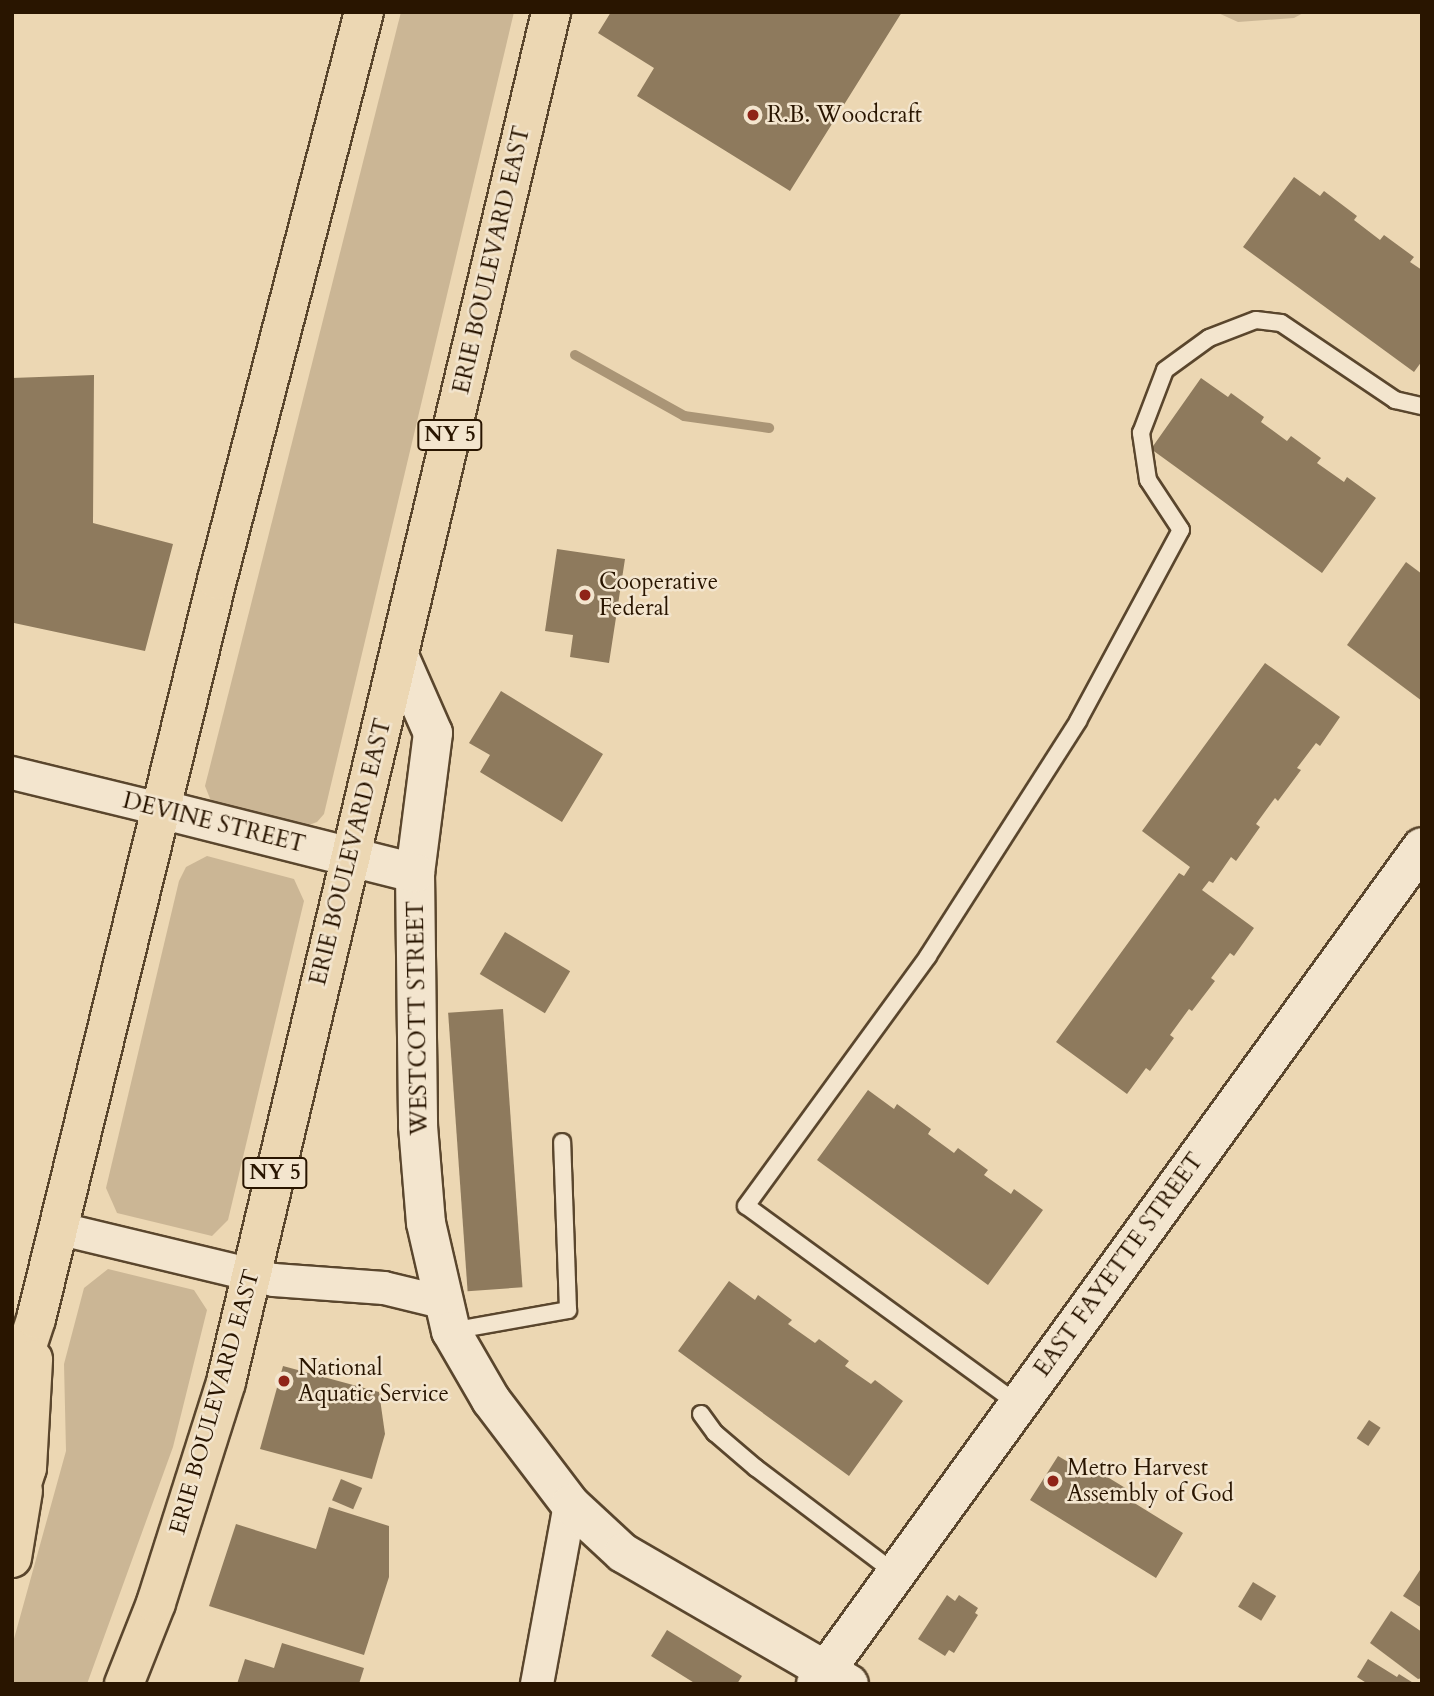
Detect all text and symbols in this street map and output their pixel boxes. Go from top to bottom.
place label: R.B. Woodcraft [767,101,922,129]
marker: R.B. Woodcraft [745,107,761,123]
street label: ERIE BOULEVARD EAST [448,124,536,396]
road number: NY 5 [417,418,483,452]
place label: Cooperative Federal [599,568,718,622]
marker: Cooperative Federal [577,587,593,603]
street label: ERIE BOULEVARD EAST [304,716,398,988]
street label: DEVINE STREET [120,787,308,859]
street label: WESTCOTT STREET [402,900,434,1136]
street label: EAST FAYETTE STREET [1029,1148,1209,1382]
road number: NY 5 [242,1156,308,1190]
street label: ERIE BOULEVARD EAST [164,1267,266,1537]
place label: National Aquatic Service [298,1354,449,1408]
marker: National Aquatic Service [276,1373,292,1389]
place label: Metro Harvest Assembly of God [1067,1454,1234,1508]
marker: Metro Harvest Assembly of God [1045,1473,1061,1489]

